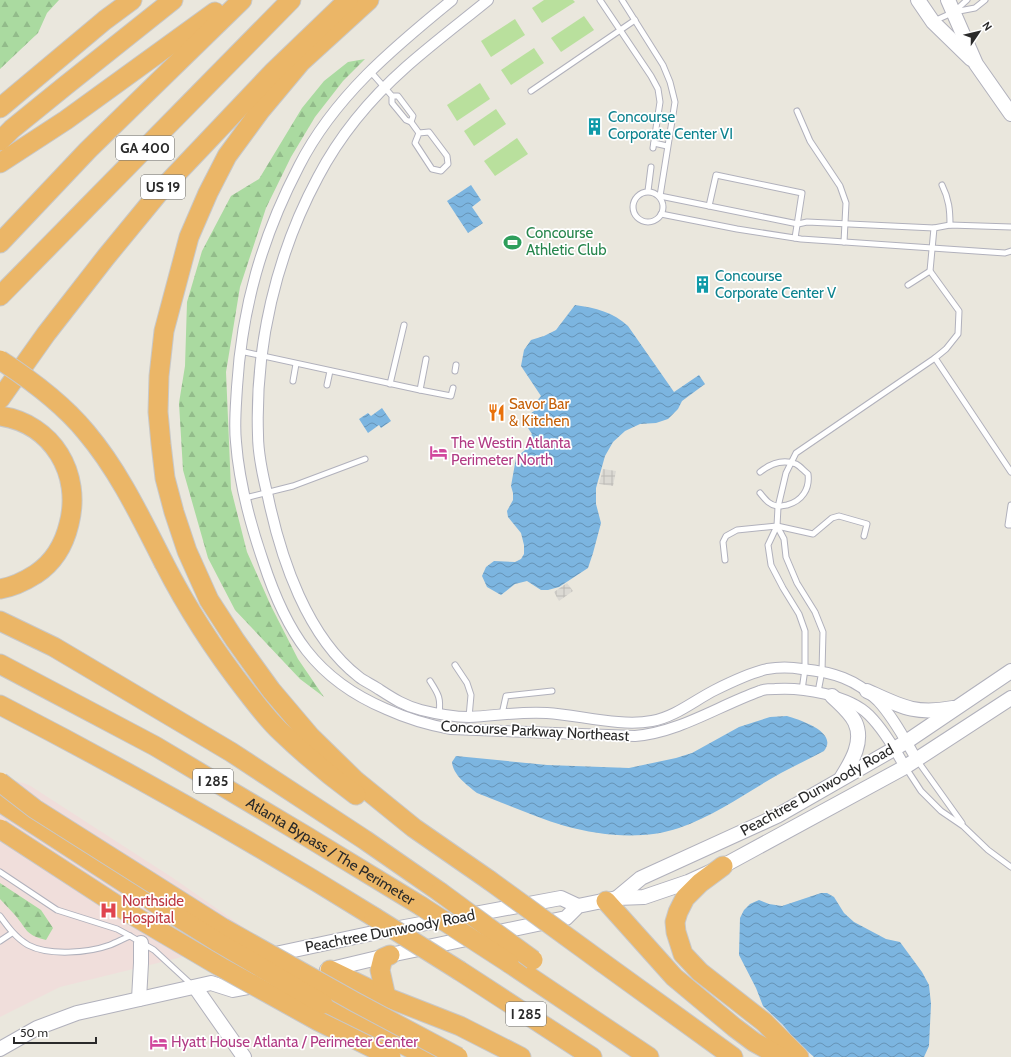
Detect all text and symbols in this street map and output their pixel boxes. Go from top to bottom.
north arrow [959,12,999,52]
text: N [979,19,995,33]
place label: Concourse Corporate Center VI [608,108,733,143]
building icon: Concourse Corporate Center VI [585,116,605,136]
road number: GA 400 [116,136,174,160]
road number: US 19 [141,175,185,199]
place label: Concourse Athletic Club [526,224,607,259]
sports icon: Concourse Athletic Club [503,232,523,252]
place label: Concourse Corporate Center V [715,267,837,302]
building icon: Concourse Corporate Center V [692,275,712,295]
place label: Savor Bar & Kitchen [509,395,570,430]
restaurant icon: Savor Bar & Kitchen [486,403,506,423]
place label: The Westin Atlanta Perimeter North [451,434,572,469]
hotel icon: The Westin Atlanta Perimeter North [428,442,448,462]
street label: Concourse Parkway Northeast [440,717,630,745]
street label: Peachtree Dunwoody Road [737,740,897,840]
road number: I 285 [193,769,233,793]
street label: Atlanta Bypass / The Perimeter [243,793,418,909]
place label: Northside Hospital [122,892,184,927]
hospital icon: Northside Hospital [99,900,119,920]
street label: Peachtree Dunwoody Road [304,906,476,956]
road number: I 285 [506,1002,546,1026]
scale bar [14,1019,96,1045]
text: 50 m [20,1025,48,1040]
hotel icon: Hyatt House Atlanta / Perimeter Center [148,1032,168,1052]
place label: Hyatt House Atlanta / Perimeter Center [171,1033,418,1051]

